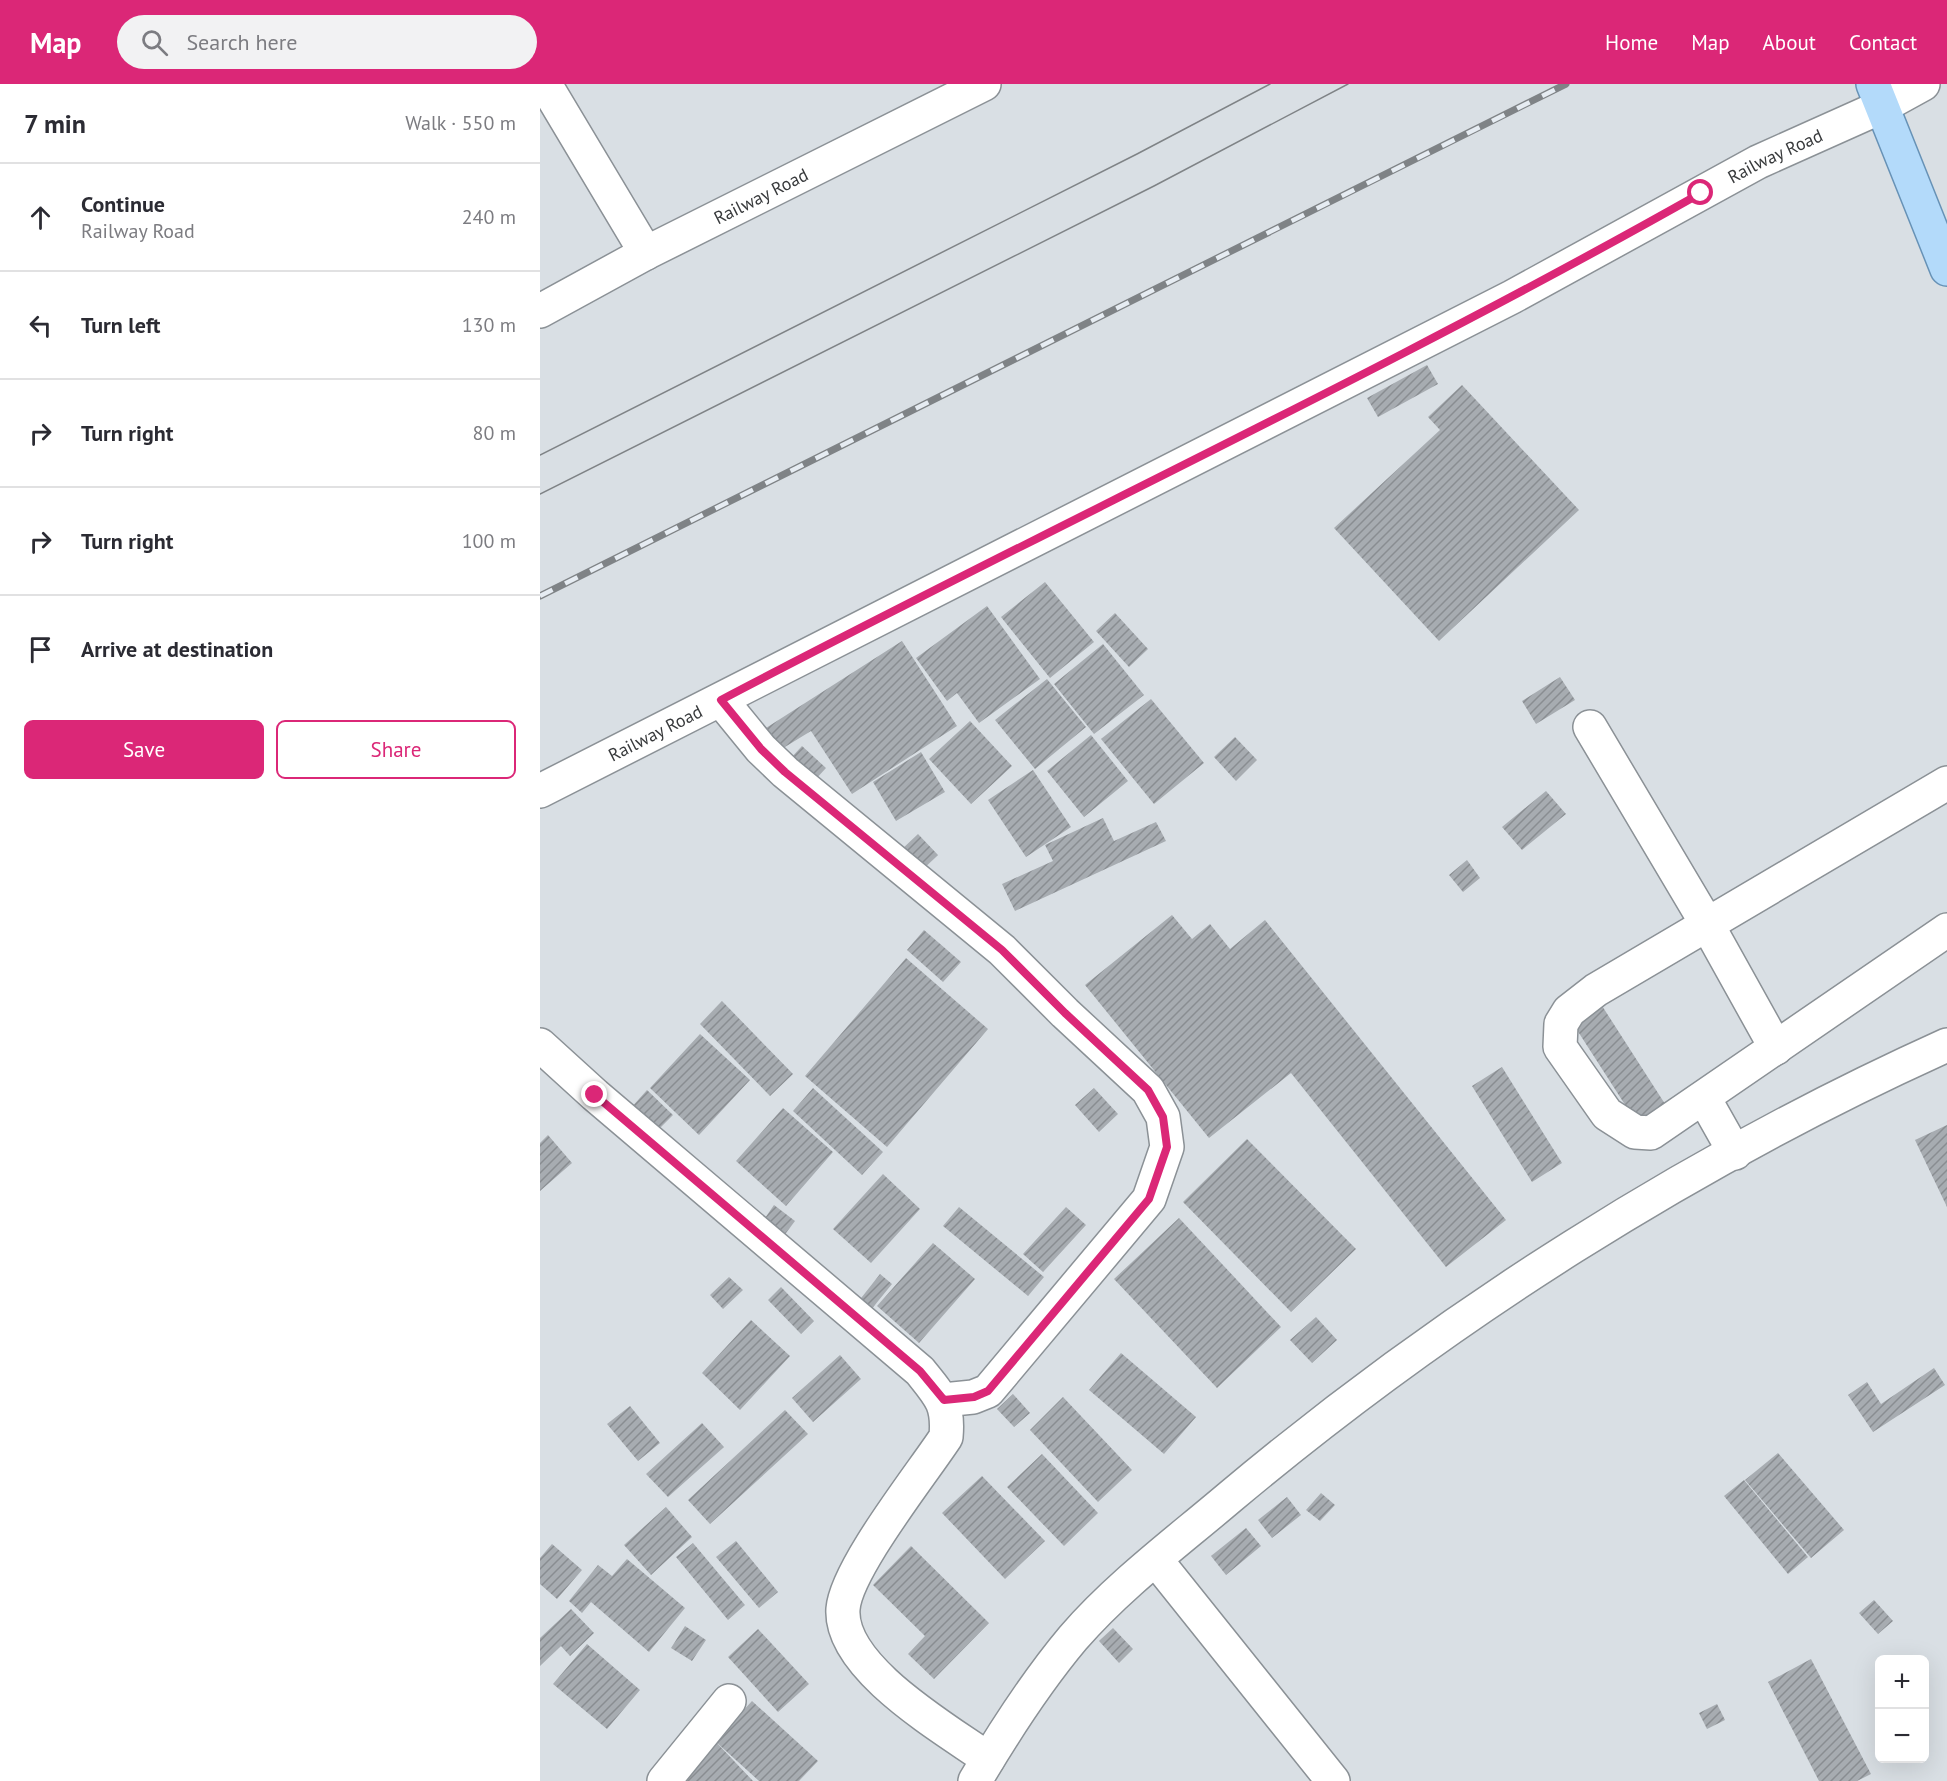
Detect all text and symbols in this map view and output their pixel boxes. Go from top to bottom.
search box [117,15,537,69]
text: Map [30,24,81,61]
icon: search [138,26,171,59]
text: Search here [186,28,297,56]
text: Home [1605,29,1658,56]
text: Map [1691,29,1730,56]
text: About [1763,29,1816,56]
text: Contact [1849,29,1917,56]
text: 7 min [24,107,86,140]
text: Walk · 550 m [405,110,516,136]
street label: Railway Road [1723,123,1826,188]
street label: Railway Road [710,162,812,229]
route start [1687,179,1713,205]
text: Continue [81,190,165,218]
icon: ahead [24,201,57,234]
text: 240 m [462,204,516,230]
text: Railway Road [81,218,195,244]
icon: left [24,309,57,342]
text: Turn left [81,311,161,339]
text: 130 m [462,312,516,338]
icon: right [24,417,57,450]
text: Turn right [81,419,173,447]
text: 80 m [473,420,516,446]
icon: right [24,525,57,558]
text: Turn right [81,527,173,555]
text: 100 m [462,528,516,554]
icon: arrive [24,633,57,666]
text: Arrive at destination [81,635,273,663]
street label: Railway Road [604,699,706,766]
button: Save [24,720,264,779]
button: Share [276,720,516,779]
route end [581,1081,607,1107]
map controls [1875,1655,1929,1763]
button: + [1875,1655,1929,1709]
button: − [1875,1709,1929,1763]

